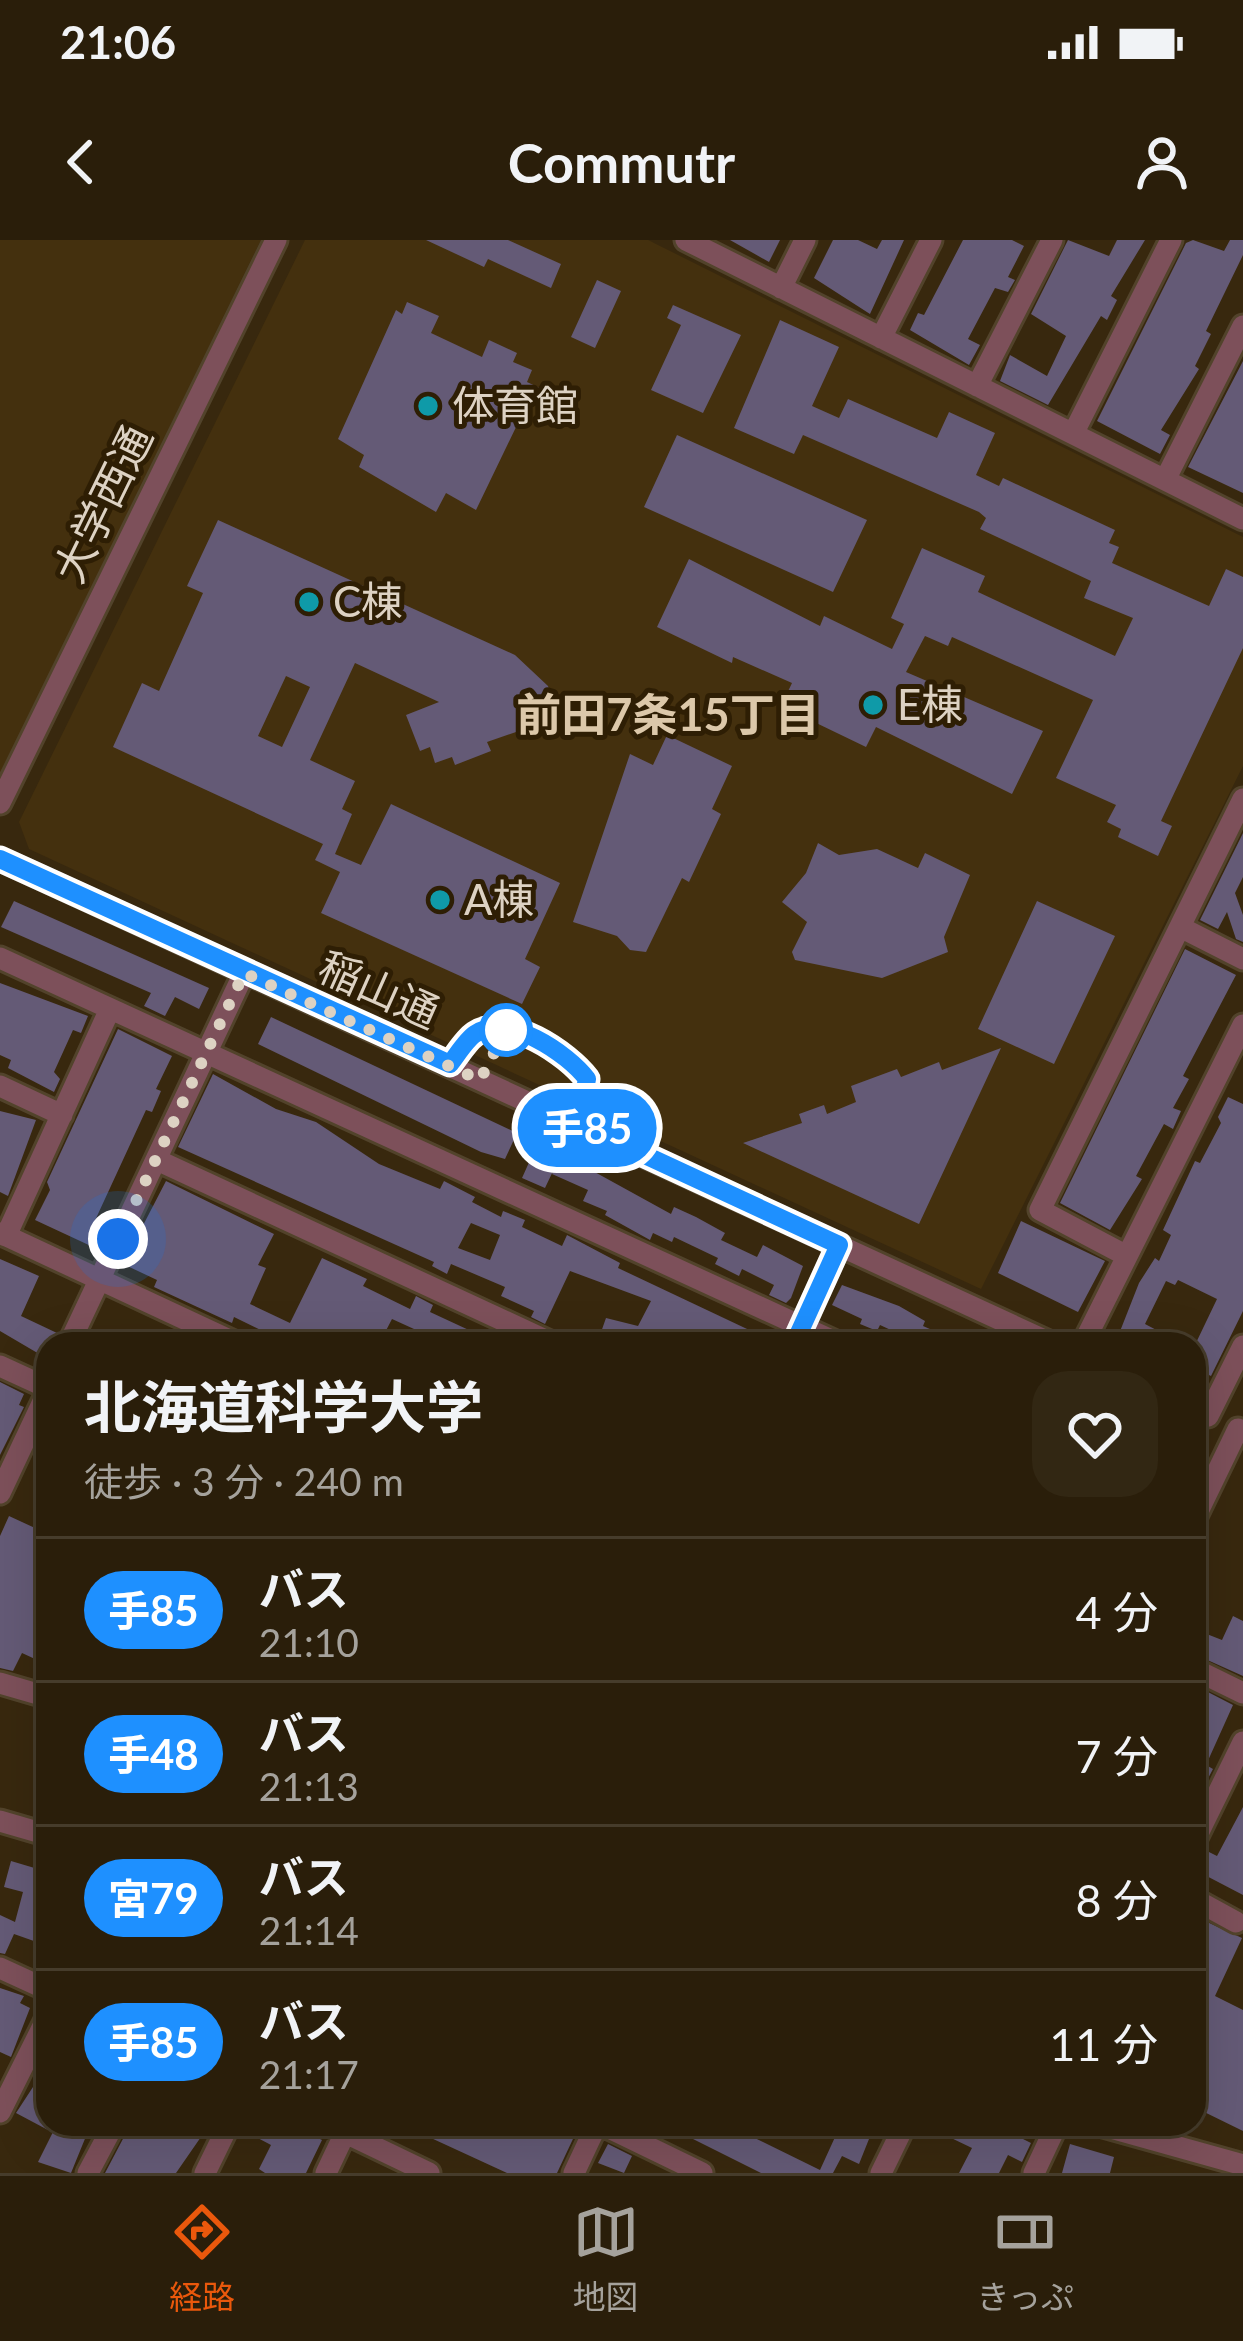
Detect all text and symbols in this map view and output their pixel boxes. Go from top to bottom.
text: 21:06 [60,15,176,69]
icon: back [48,129,114,195]
icon: person [1129,129,1195,195]
text: Commutr [508,130,735,195]
place label: 体育館 [452,380,578,430]
marker: 体育館 [415,393,441,419]
street label: 大学西通 [43,417,161,590]
place label: C棟 [333,576,403,626]
marker: C棟 [296,589,322,615]
place label: E棟 [897,679,963,729]
district label: 前田7条15丁目 [516,687,820,741]
marker: E棟 [860,692,886,718]
place label: A棟 [464,874,534,924]
marker: A棟 [427,887,453,913]
street label: 稲山通 [312,941,447,1038]
unlabelled marker [481,1005,531,1055]
line badge: 手85 [518,1089,656,1167]
text: 手85 [542,1103,632,1153]
your location [88,1209,148,1269]
button: heart [1032,1371,1158,1497]
text: 北海道科学大学 [84,1372,483,1440]
text: 徒歩 · 3 分 · 240 m [84,1458,404,1504]
text: バス [259,1562,349,1616]
text: 手85 [108,1585,199,1635]
text: 4 分 [1075,1585,1158,1639]
text: 21:10 [259,1619,359,1665]
text: バス [259,1706,349,1760]
text: 手48 [108,1729,199,1779]
text: 7 分 [1075,1729,1158,1783]
text: 21:13 [259,1763,359,1809]
text: バス [259,1850,349,1904]
text: 宮79 [108,1873,199,1923]
text: 8 分 [1075,1873,1158,1927]
text: 21:14 [259,1907,359,1953]
text: バス [259,1994,349,2048]
text: 手85 [108,2017,199,2067]
text: 11 分 [1049,2017,1158,2071]
text: 21:17 [259,2051,359,2097]
tab: 経路 [169,2199,235,2319]
tab: 地図 [573,2199,639,2319]
tab: きっぷ [976,2199,1074,2319]

